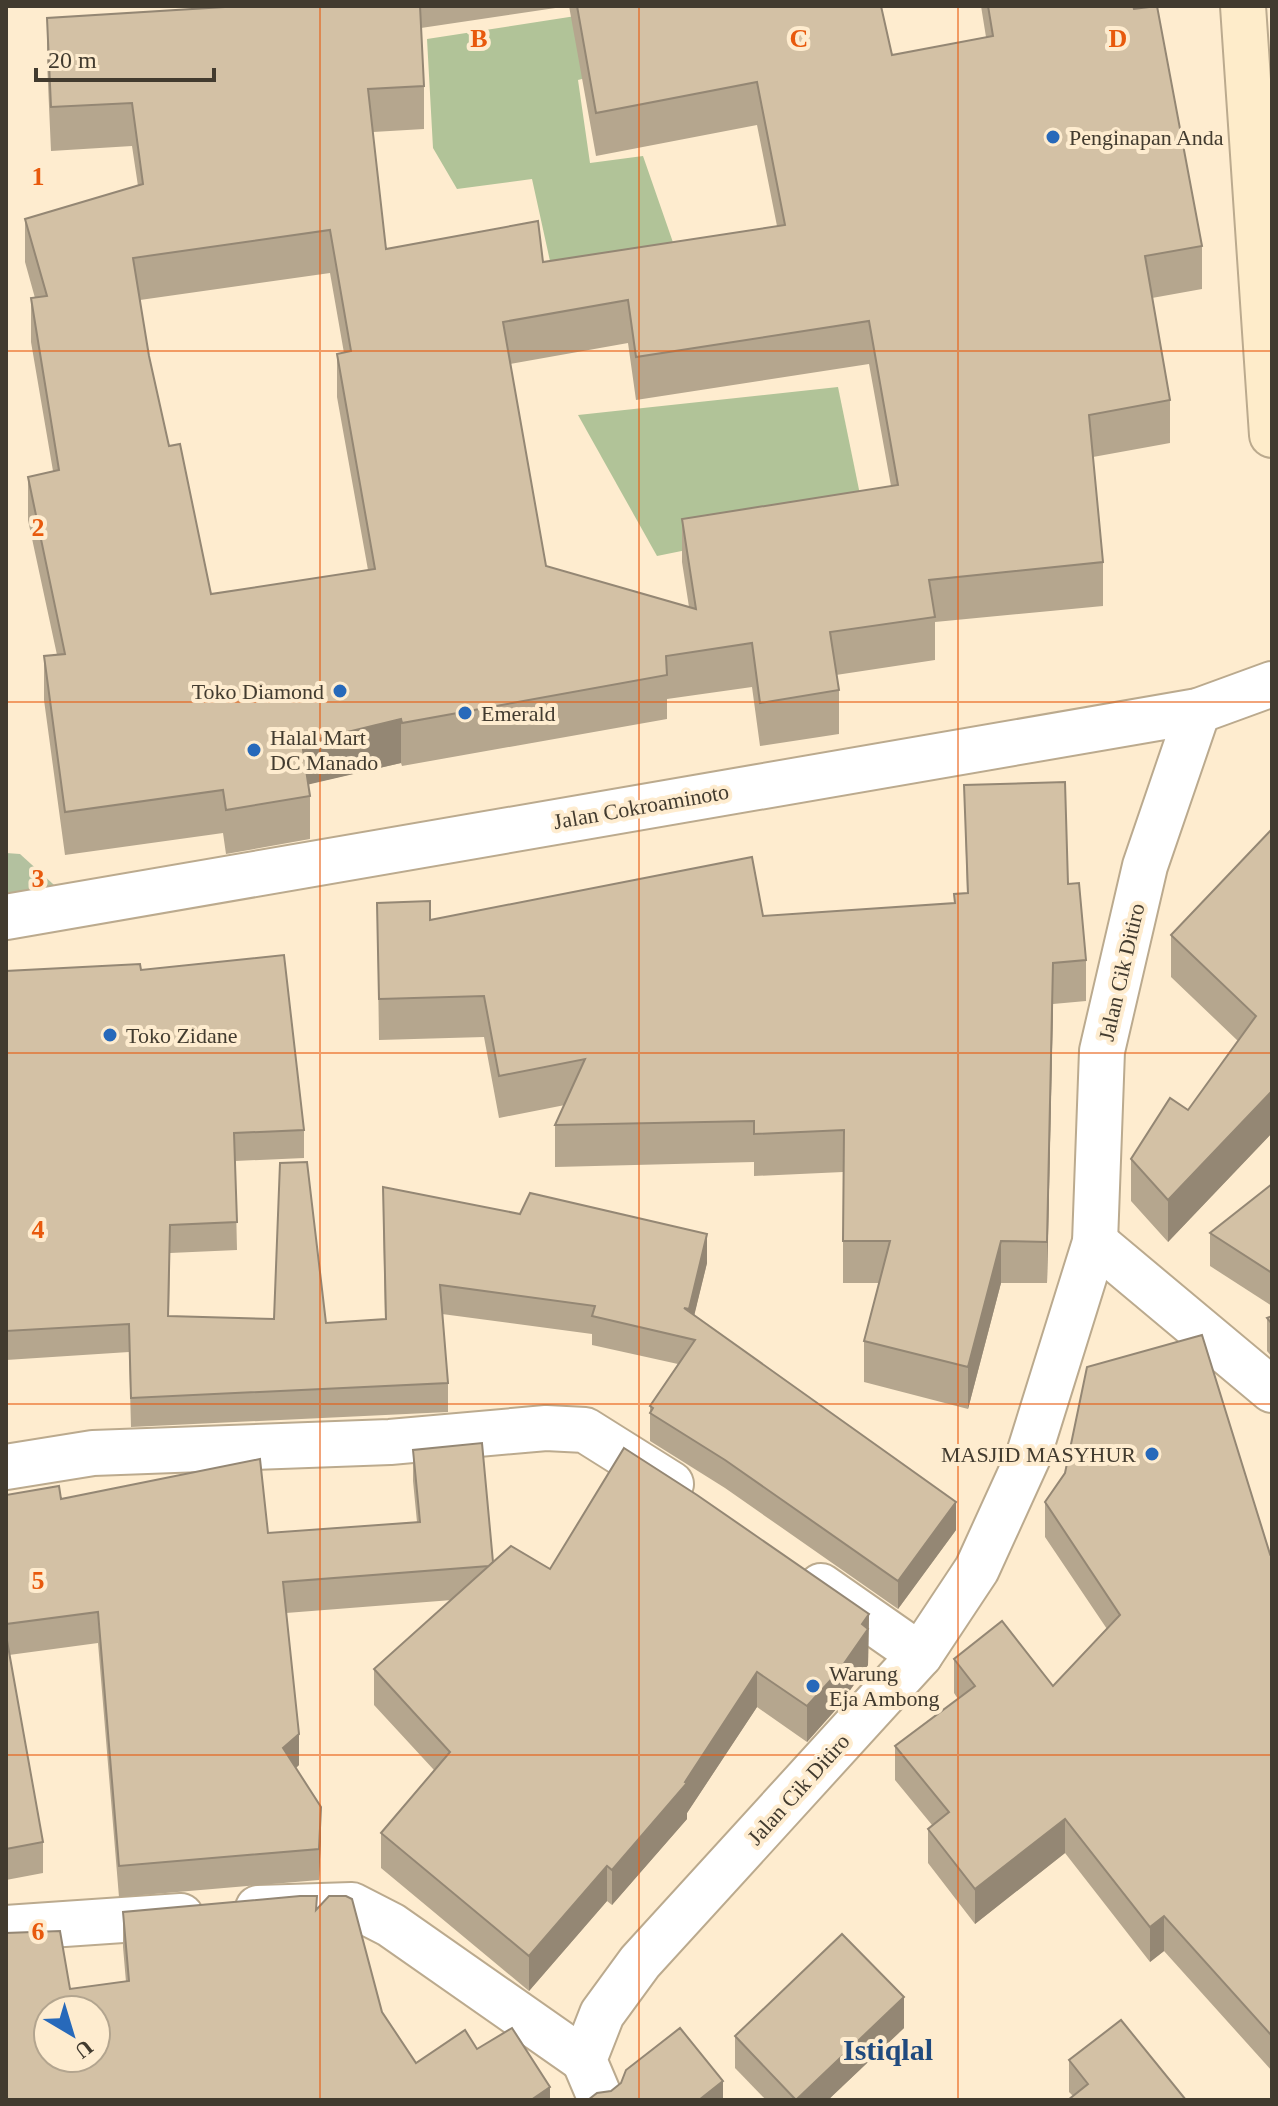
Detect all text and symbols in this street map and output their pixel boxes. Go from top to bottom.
text: B [470,24,488,53]
text: C [790,24,808,53]
text: D [1109,24,1127,53]
scale bar [36,32,214,82]
text: 20 m [48,47,97,73]
place label: Penginapan Anda [1069,125,1224,150]
marker: Penginapan Anda [1044,128,1062,146]
text: 1 [32,162,45,191]
text: 2 [32,513,45,542]
place label: Toko Diamond [192,679,324,704]
marker: Toko Diamond [331,682,349,700]
place label: Emerald [481,701,556,726]
marker: Emerald [456,704,474,722]
place label: Halal Mart DC Manado [270,725,378,775]
marker: Halal Mart DC Manado [245,741,263,759]
street label: Jalan Cokroaminoto [551,779,731,834]
text: 3 [32,864,45,893]
street label: Jalan Cik Ditiro [1093,901,1149,1043]
place label: Toko Zidane [126,1023,237,1048]
marker: Toko Zidane [101,1026,119,1044]
text: 4 [32,1215,45,1244]
place label: MASJID MASYHUR [941,1442,1136,1467]
marker: MASJID MASYHUR [1143,1445,1161,1463]
text: 5 [32,1566,45,1595]
place label: Warung Eja Ambong [829,1661,940,1711]
marker: Warung Eja Ambong [804,1677,822,1695]
street label: Jalan Cik Ditiro [742,1729,855,1850]
text: 6 [32,1917,45,1946]
north arrow [32,1994,112,2074]
district label: Istiqlal [843,2033,933,2066]
text: U [70,2035,98,2064]

